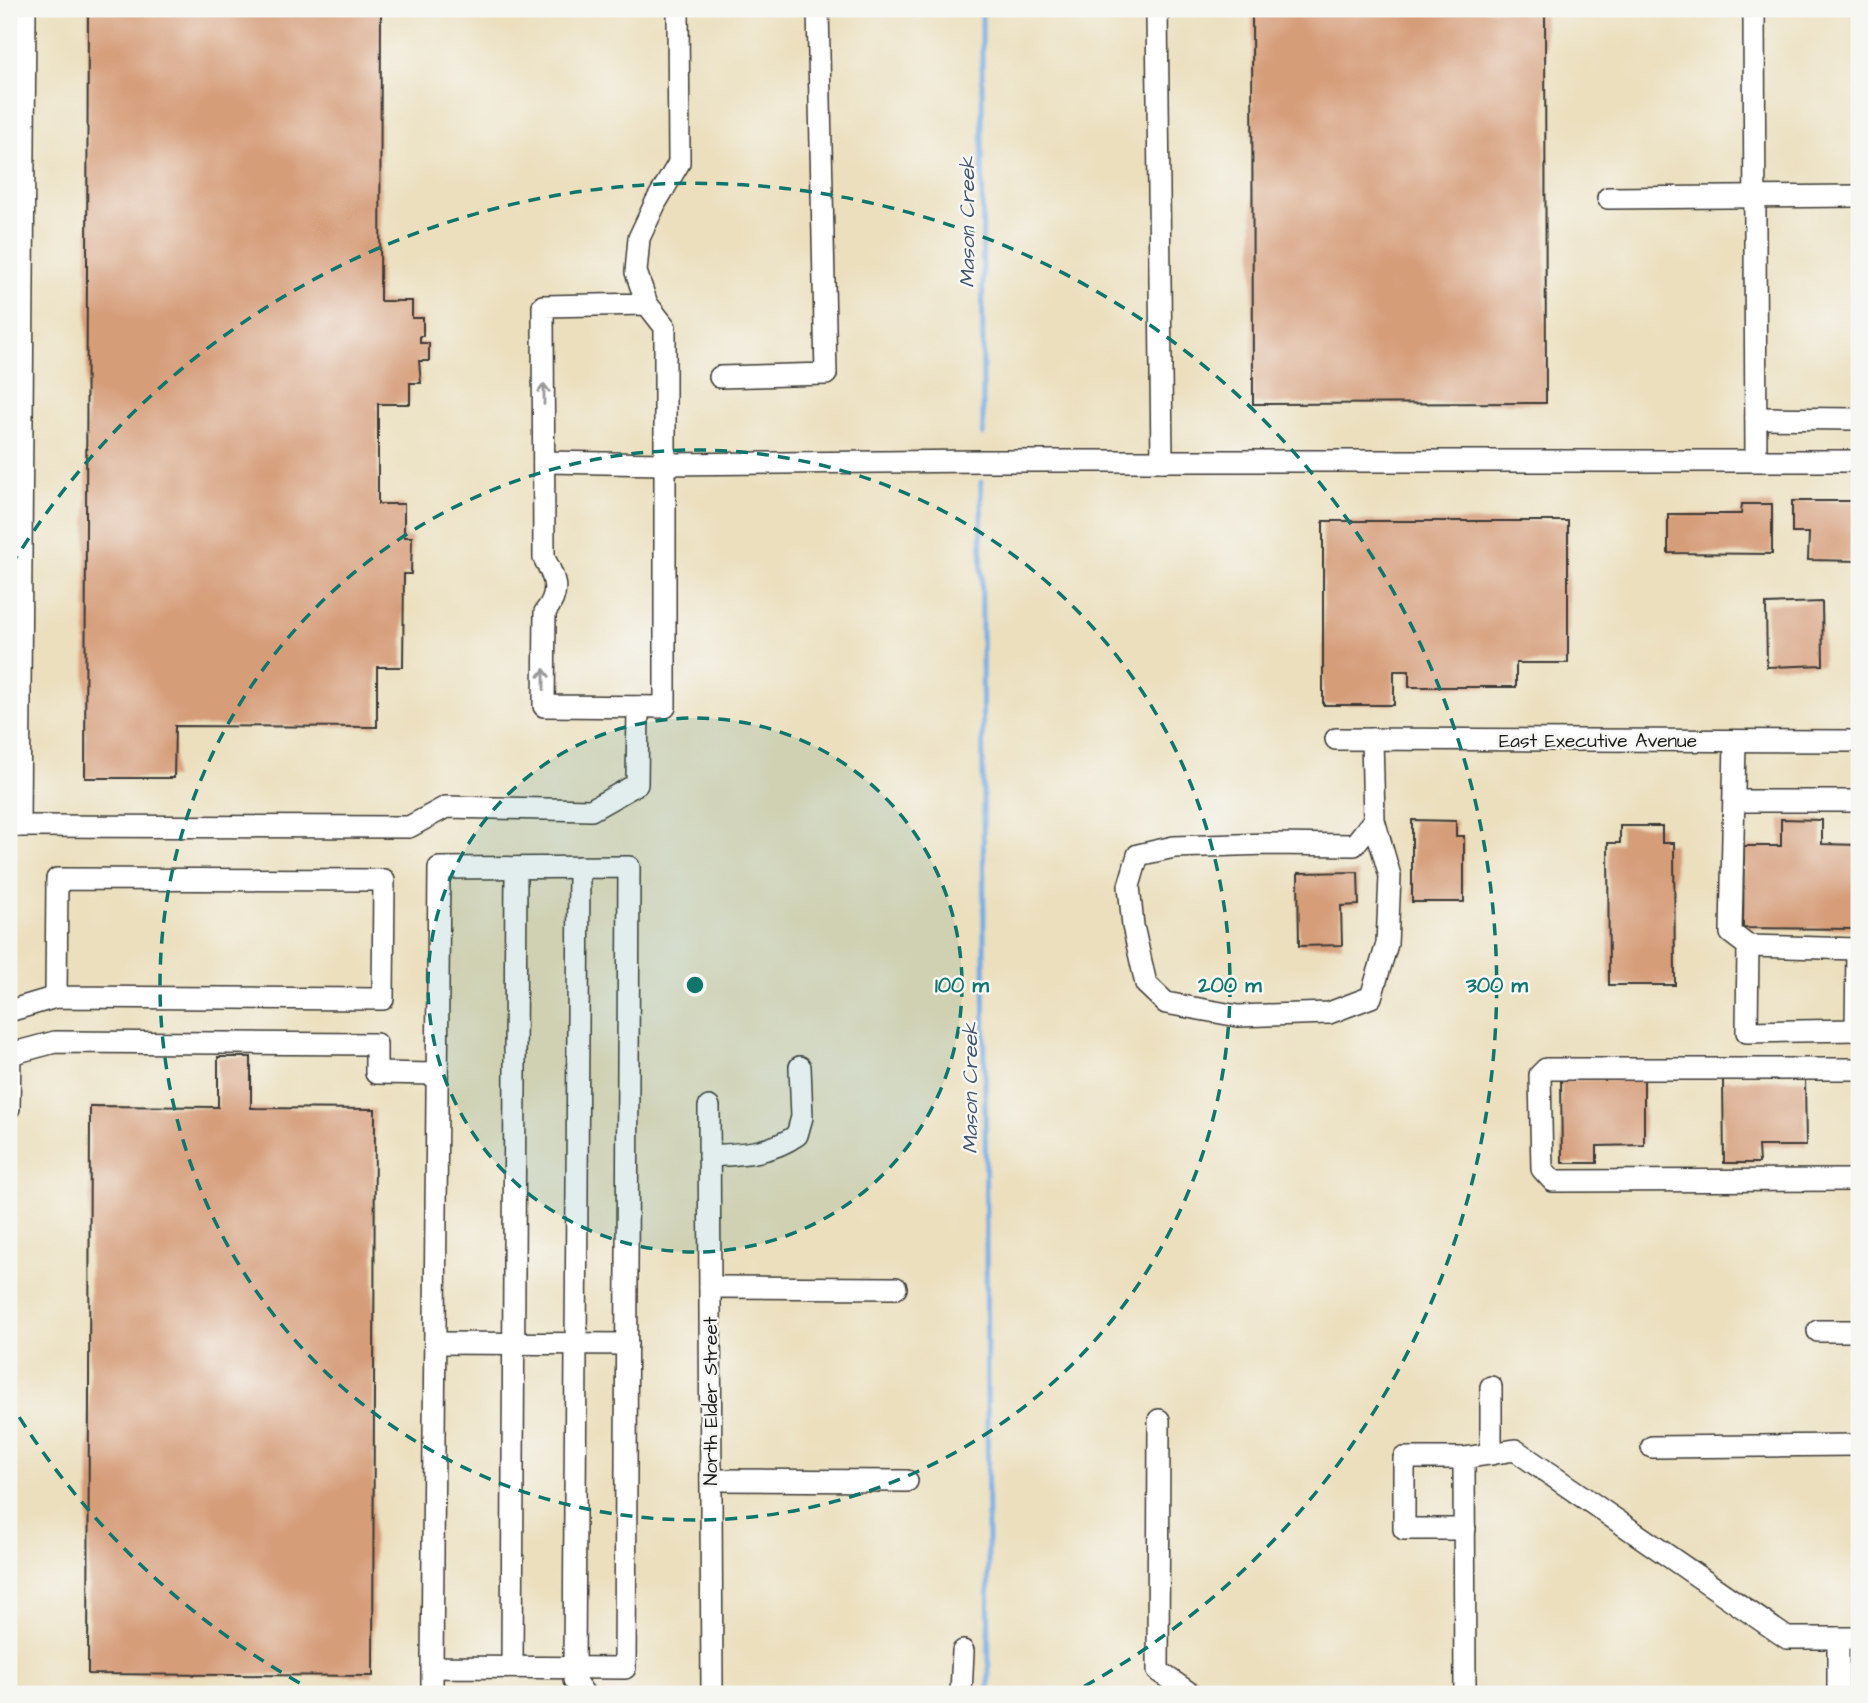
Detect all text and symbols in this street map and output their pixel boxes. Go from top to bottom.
water label: Mason Creek [953,155,982,288]
one-way arrow [537,383,551,406]
one-way arrow [537,668,551,691]
street label: East Executive Avenue [1499,728,1697,755]
text: 100 m [935,971,990,1000]
text: 200 m [1197,971,1262,1000]
text: 300 m [1465,971,1529,1000]
centre of rings [683,973,707,997]
water label: Mason Creek [956,1021,985,1154]
street label: North Elder Street [698,1316,725,1485]

